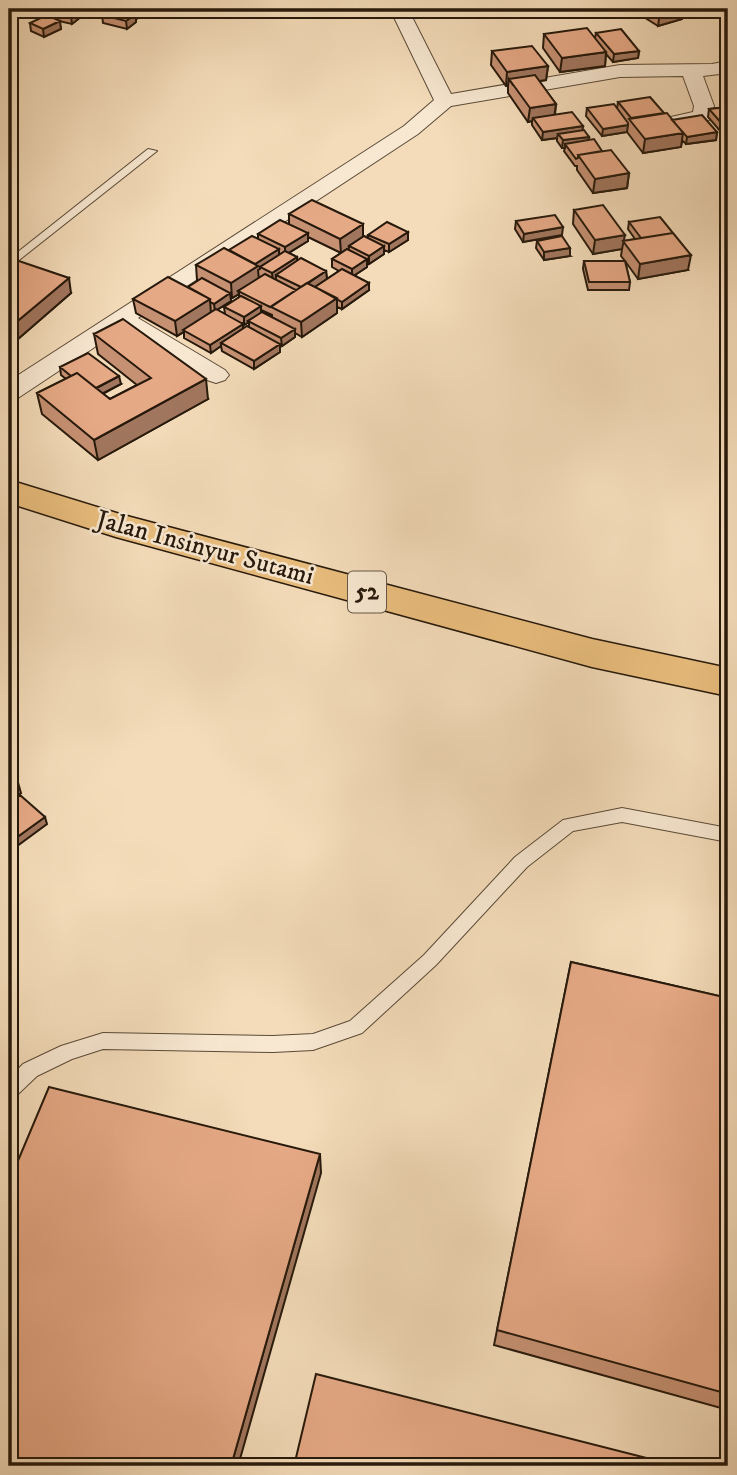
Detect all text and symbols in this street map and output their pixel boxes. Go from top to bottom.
street label: Jalan Insinyur Sutami [91,503,317,593]
road number: 52 [348,572,386,612]

